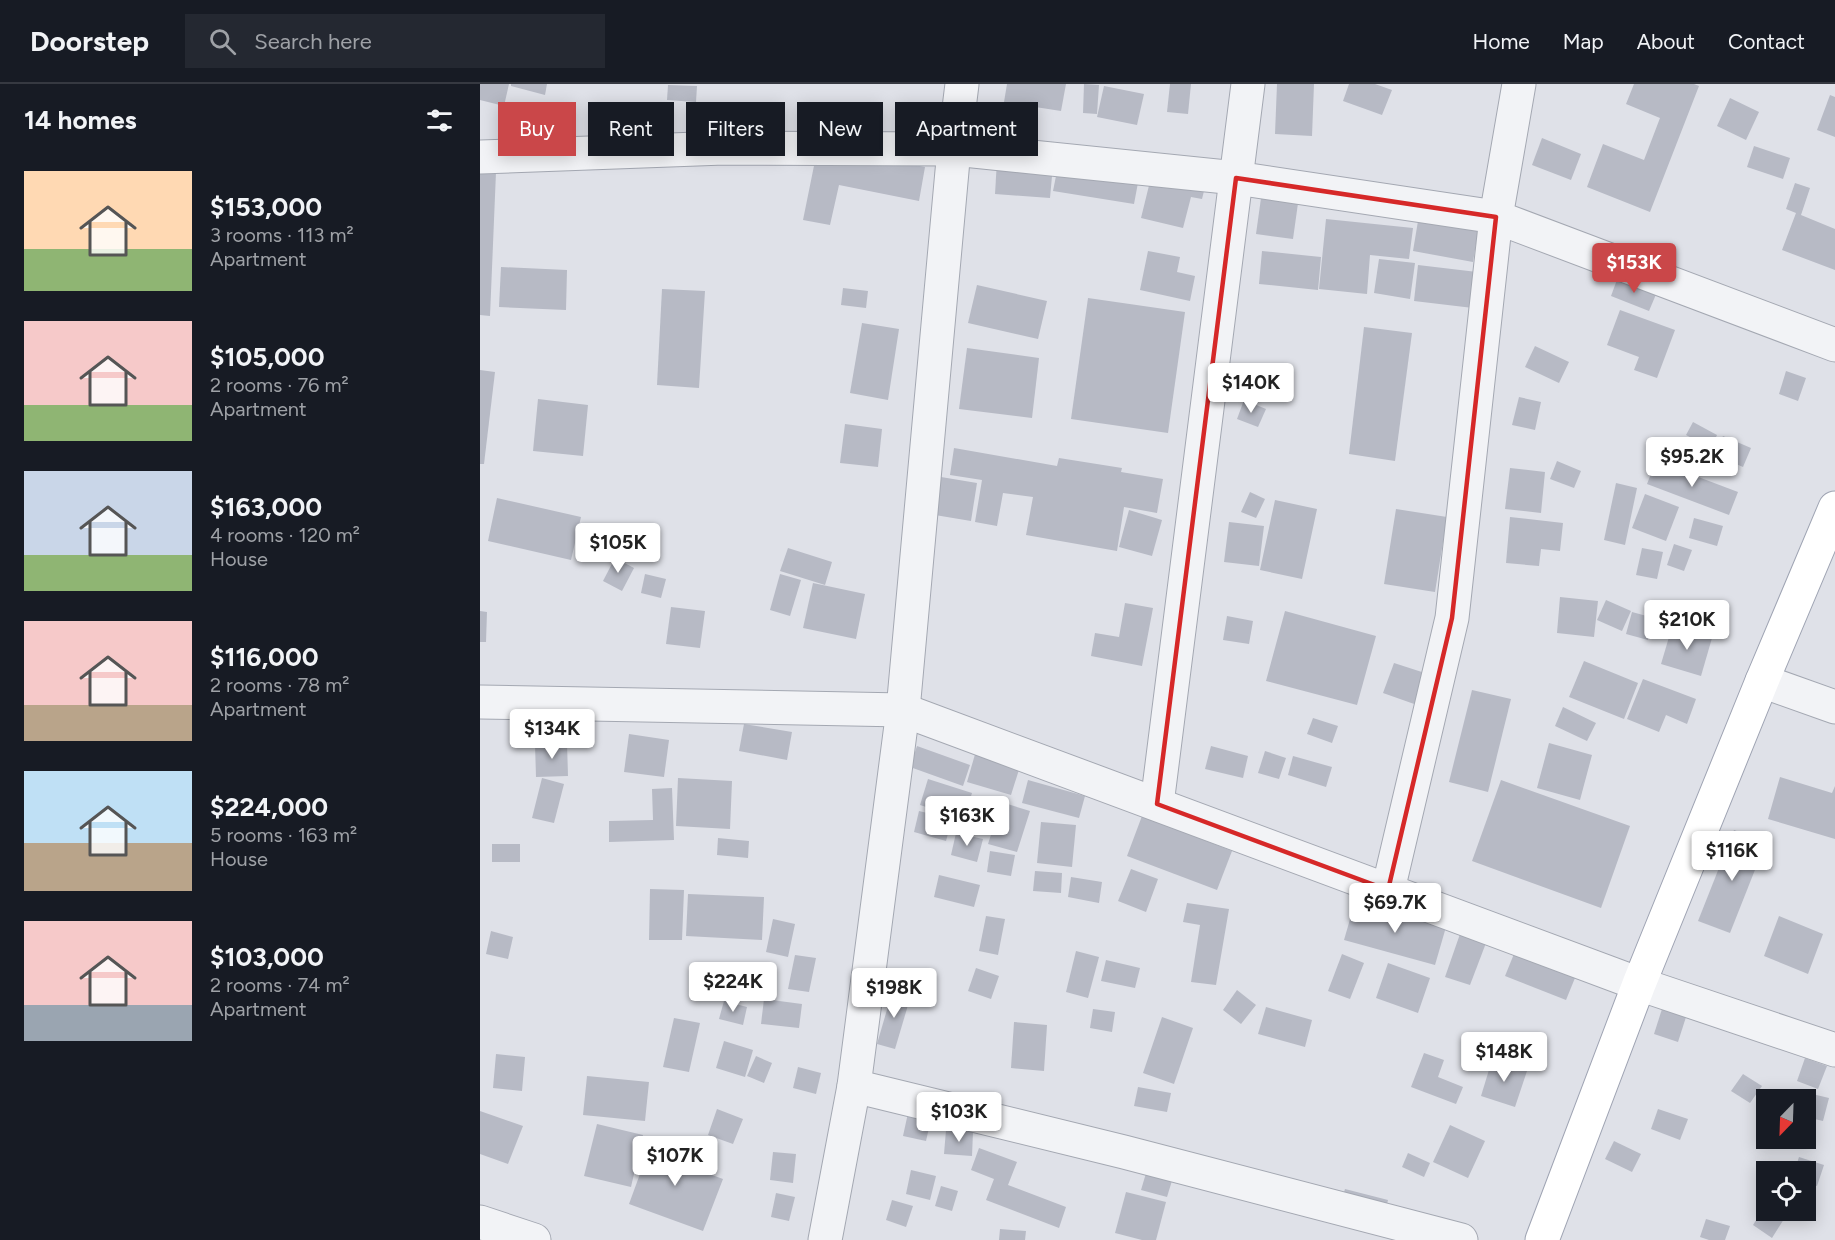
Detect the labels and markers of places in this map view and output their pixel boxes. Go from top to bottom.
pin: $153K [1592,243,1676,294]
pin: $140K [1209,363,1293,414]
pin: $95.2K [1643,437,1741,488]
pin: $105K [576,523,660,574]
pin: $210K [1645,600,1729,651]
pin: $134K [510,709,594,760]
pin: $163K [925,796,1009,847]
pin: $116K [1690,831,1774,882]
pin: $69.7K [1346,883,1444,934]
pin: $224K [691,962,775,1013]
pin: $198K [852,968,936,1019]
pin: $148K [1462,1032,1546,1083]
pin: $103K [917,1092,1001,1143]
pin: $107K [633,1136,717,1187]

